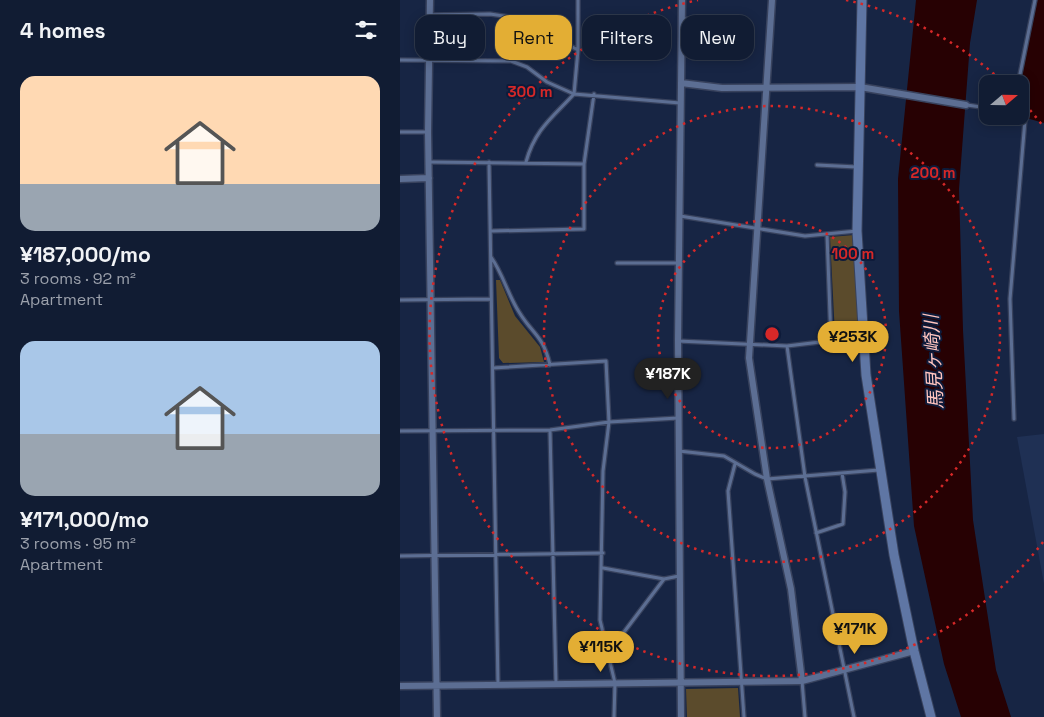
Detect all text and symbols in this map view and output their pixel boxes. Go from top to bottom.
chip: Buy [415,15,485,60]
chip: Rent [495,15,572,60]
chip: Filters [582,15,671,60]
chip: New [681,15,754,60]
icon: filters [352,16,380,44]
text: 4 homes [20,17,106,44]
north arrow [979,75,1029,125]
map controls [979,75,1029,125]
text: 300 m [507,82,553,101]
icon: home [155,108,245,198]
text: 200 m [911,163,955,182]
text: ¥187,000/mo [20,241,151,268]
text: 100 m [832,244,874,263]
text: 3 rooms · 92 m² [20,268,136,289]
text: Apartment [20,289,103,310]
water label: 馬見ヶ崎川 [918,312,948,410]
pin: ¥253K [818,320,888,363]
centre of rings [763,325,781,343]
text: ¥253K [829,326,877,347]
pin: ¥187K [633,358,703,400]
text: ¥187K [645,363,691,384]
icon: home [155,373,245,463]
text: ¥171,000/mo [20,506,149,533]
text: 3 rooms · 95 m² [20,533,136,554]
text: Apartment [20,554,103,575]
pin: ¥171K [820,612,890,655]
text: ¥171K [833,618,877,639]
pin: ¥115K [566,630,636,673]
text: ¥115K [579,636,623,657]

